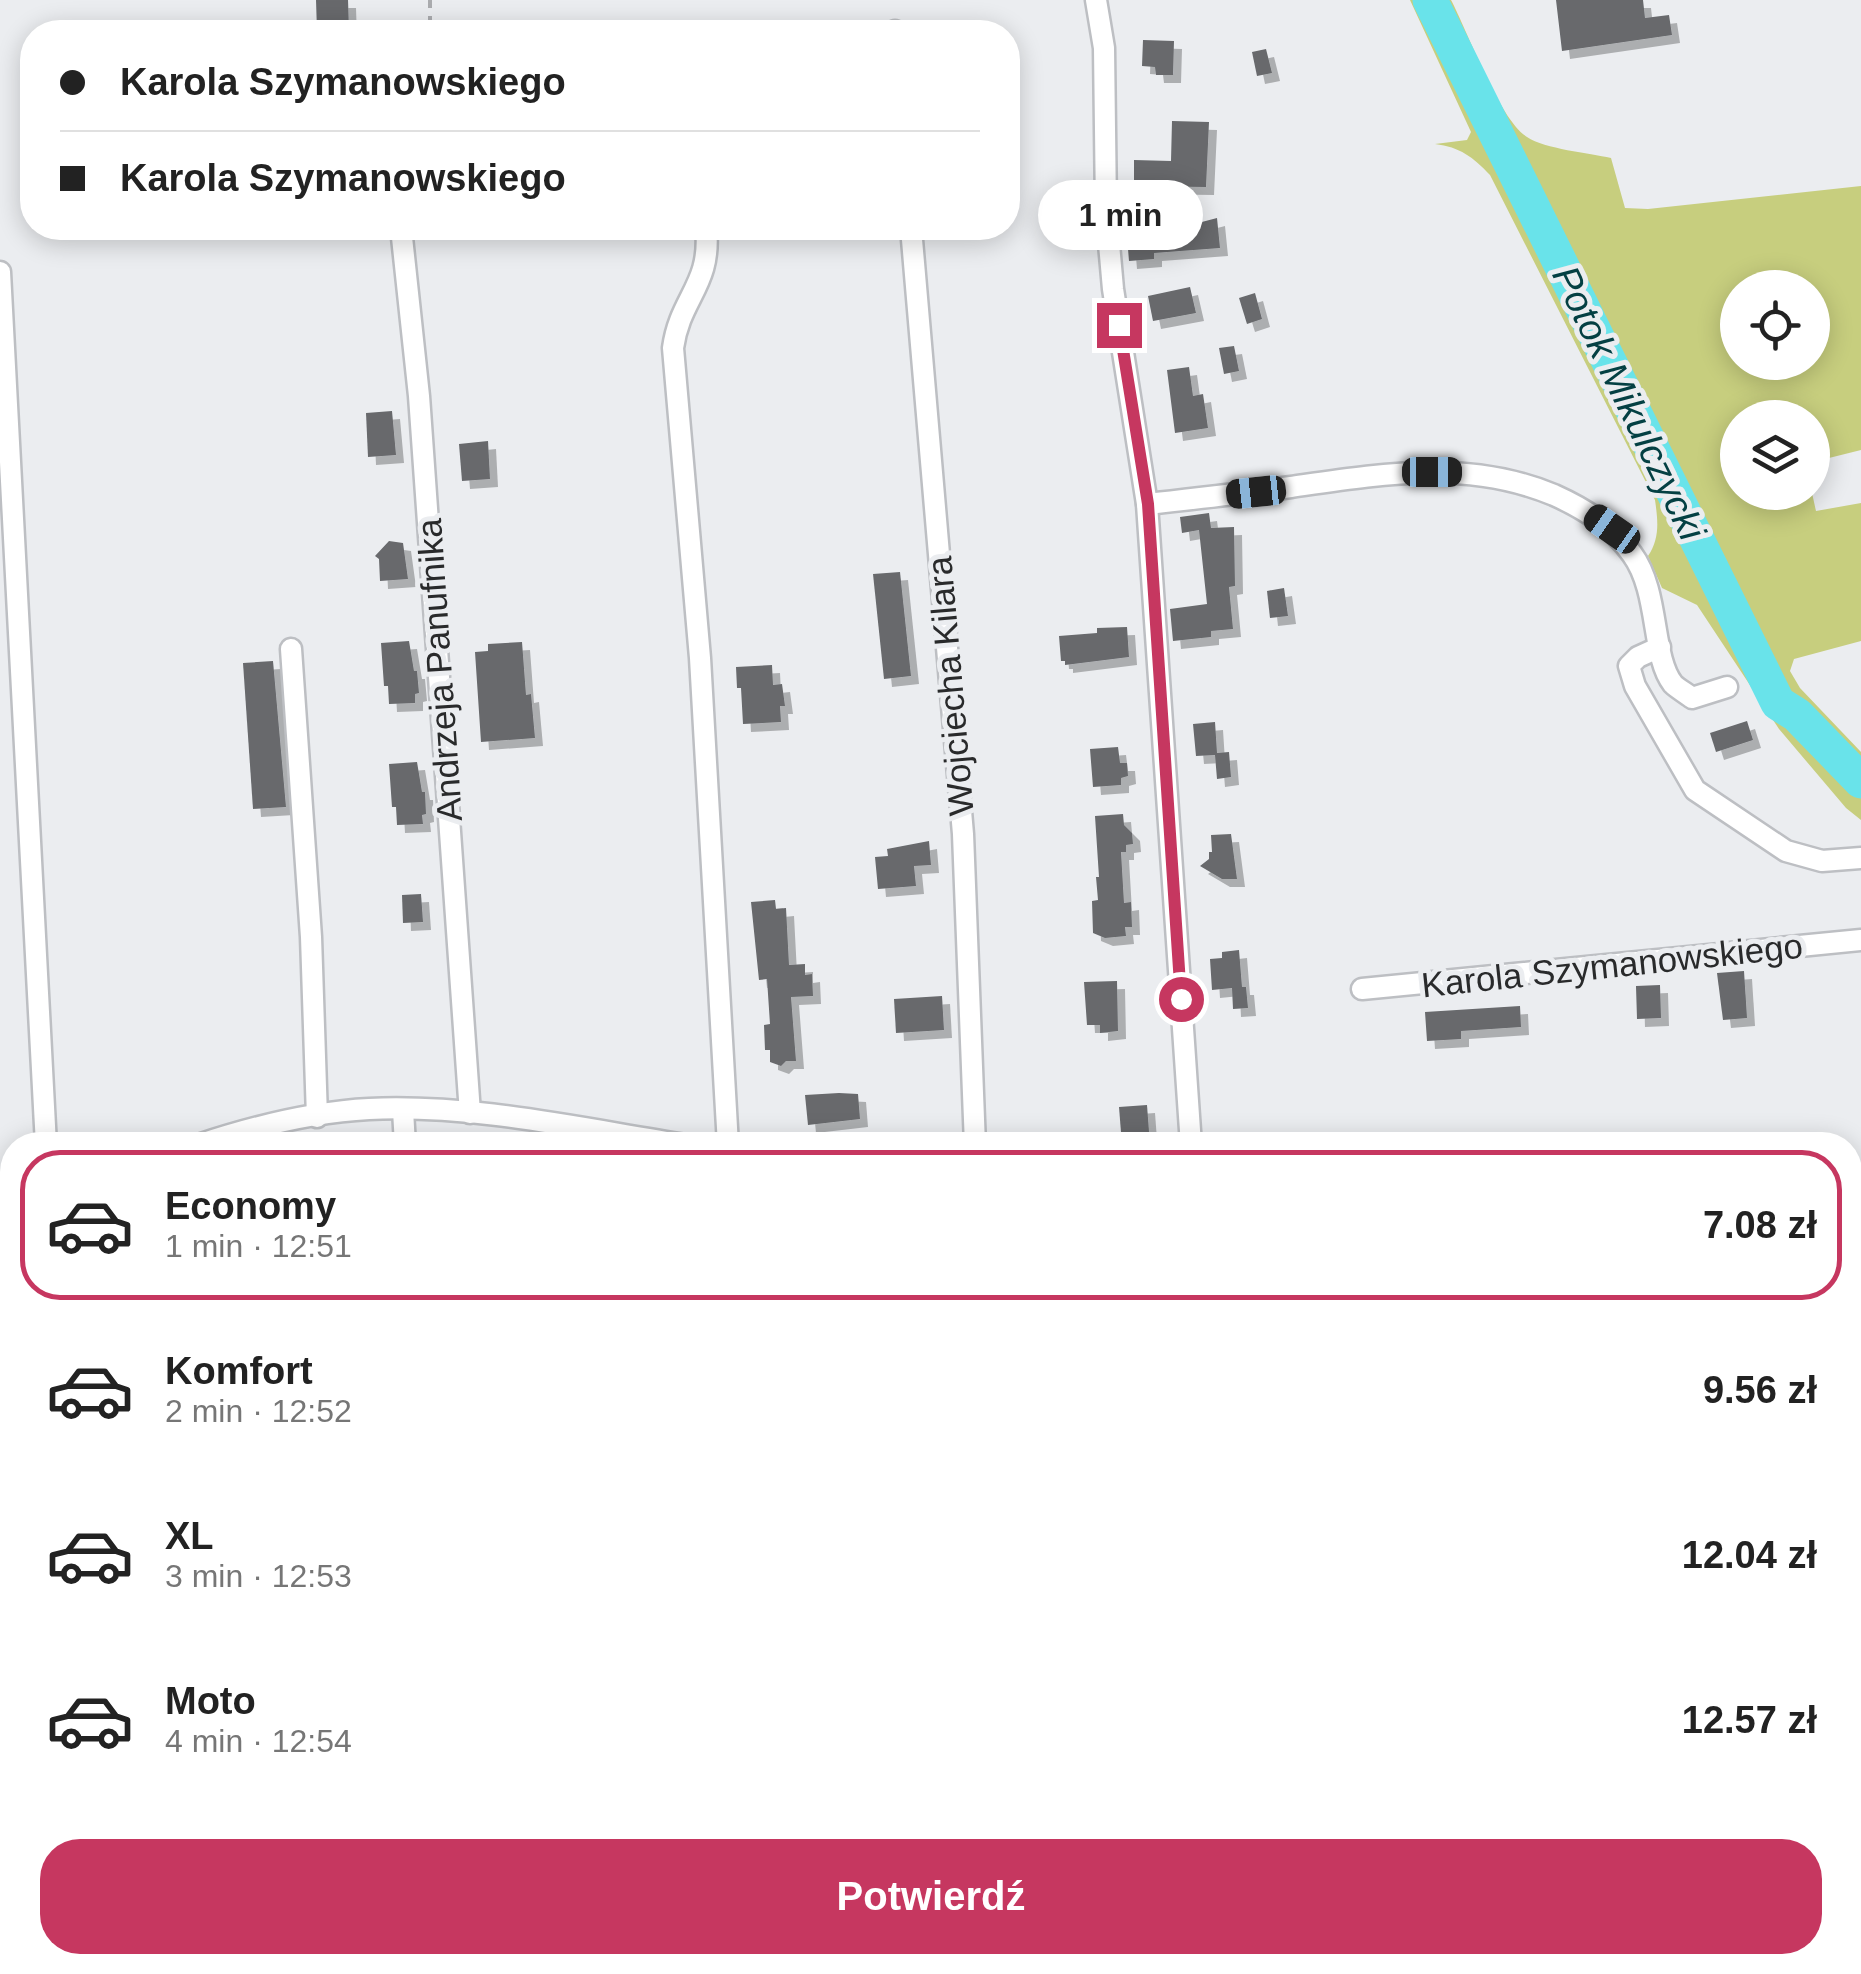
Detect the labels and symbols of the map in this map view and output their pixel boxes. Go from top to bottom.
callout: 1 min [1036,180,1202,250]
water label: Potok Mikulczycki [1544,259,1714,548]
route end [1097,303,1142,348]
car [1402,457,1462,487]
car [1225,474,1287,510]
car [1579,500,1645,558]
street label: Andrzeja Panufnika [409,517,469,823]
street label: Wojciecha Kilara [919,554,981,817]
street label: Karola Szymanowskiego [1419,926,1805,1004]
route start [1159,977,1204,1022]

